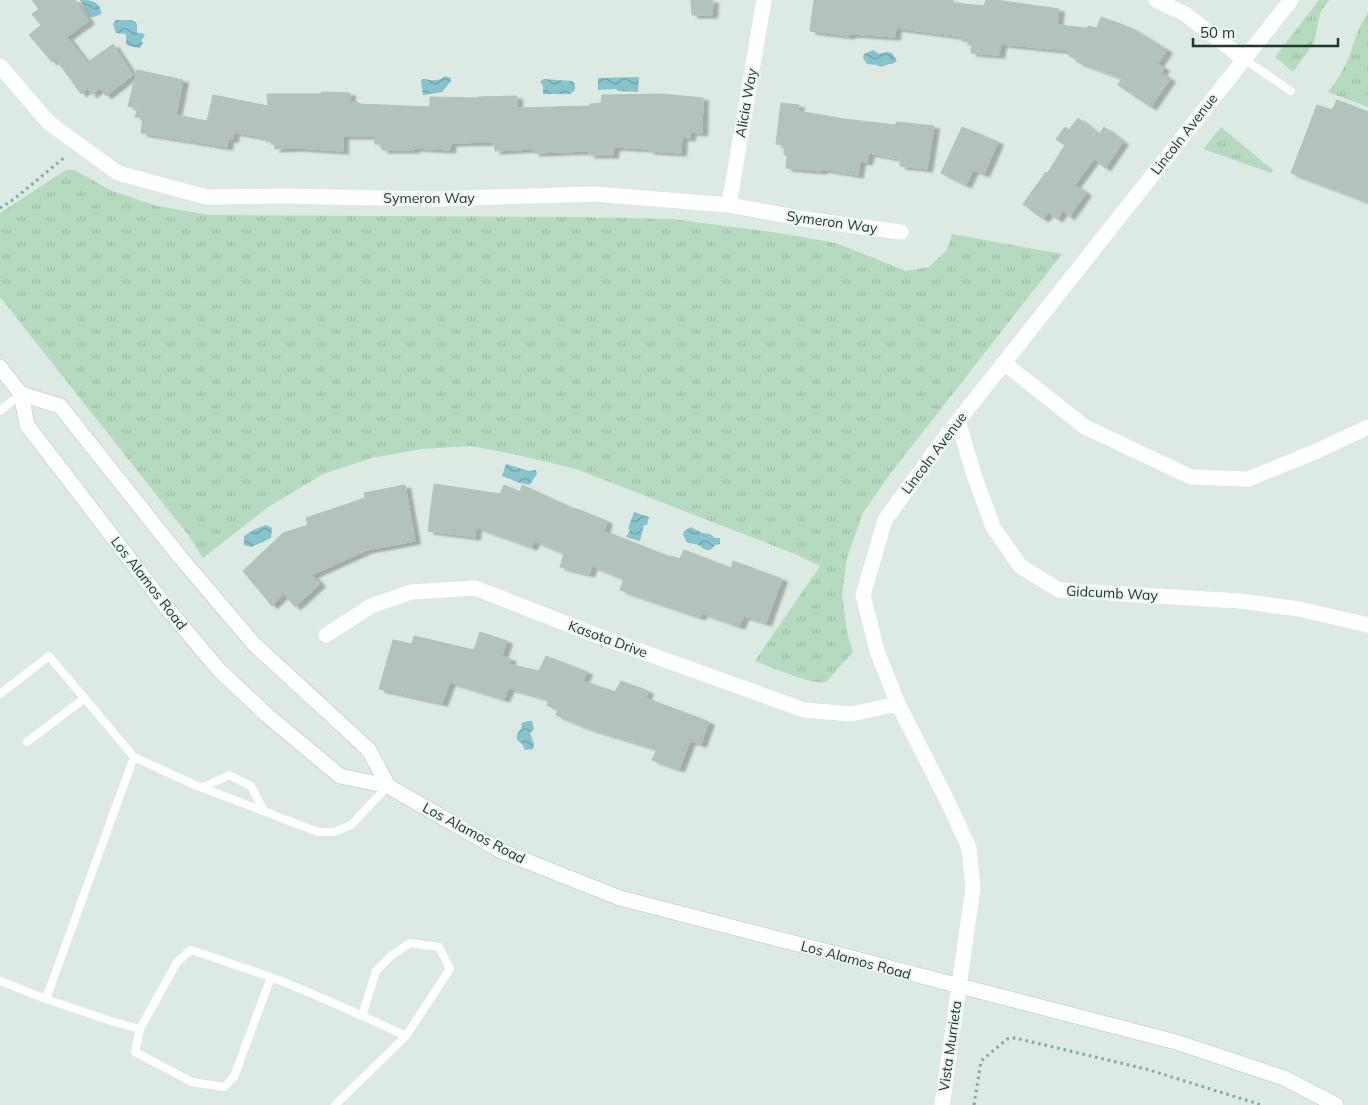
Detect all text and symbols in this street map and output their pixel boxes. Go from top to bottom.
scale bar [1193,15,1338,47]
text: 50 m [1200,23,1235,42]
street label: Alicia Way [731,67,761,139]
street label: Lincoln Avenue [1147,90,1221,178]
street label: Symeron Way [383,189,475,207]
street label: Symeron Way [786,207,879,237]
street label: Lincoln Avenue [897,408,971,498]
street label: Los Alamos Road [107,533,191,633]
street label: Gidcumb Way [1066,582,1159,604]
street label: Kasota Drive [566,616,650,662]
street label: Los Alamos Road [420,798,528,868]
street label: Los Alamos Road [799,937,913,983]
street label: Vista Murrieta [935,999,965,1093]

